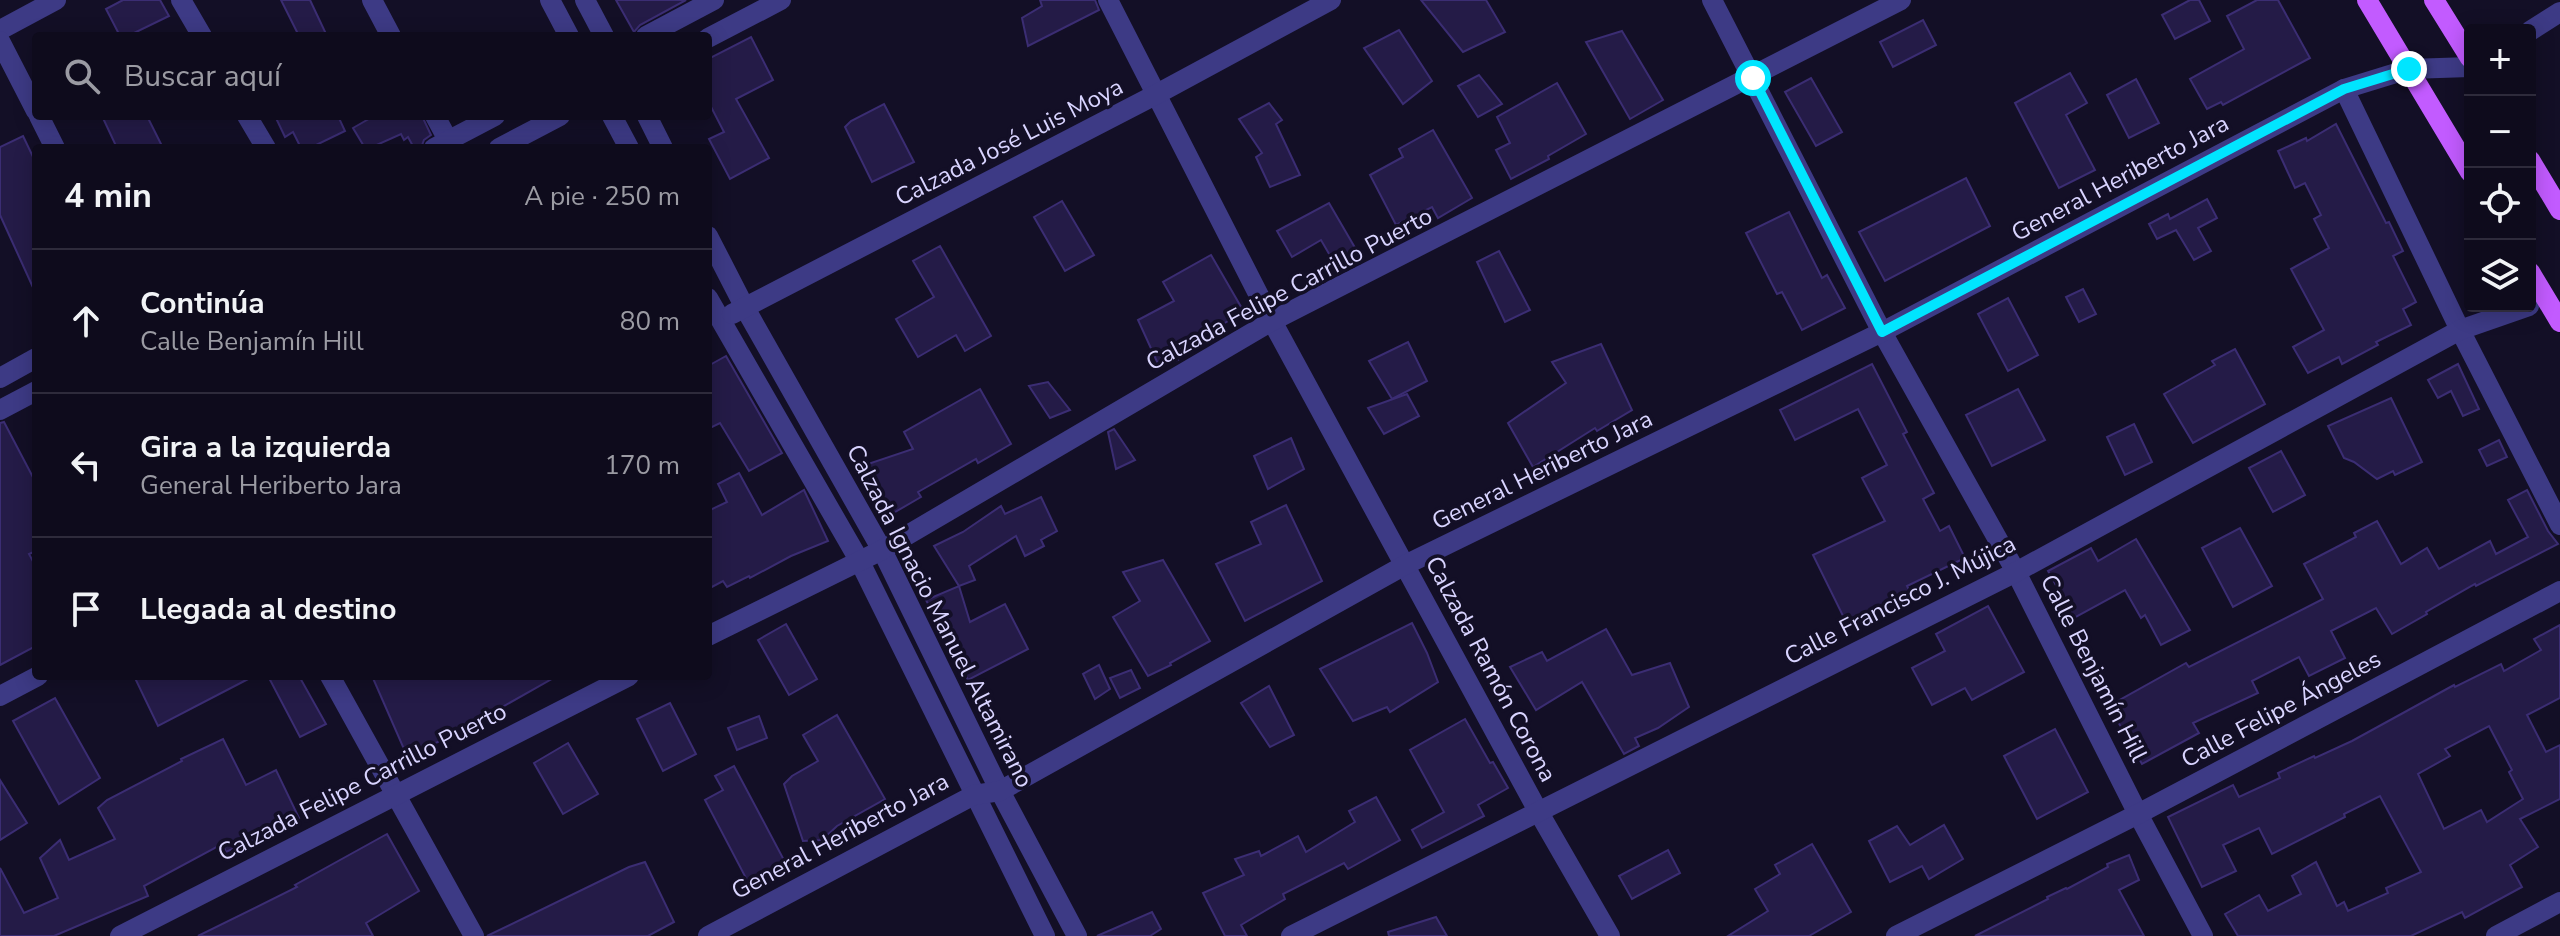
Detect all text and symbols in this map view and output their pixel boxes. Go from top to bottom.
map controls [2464,24,2536,312]
button: + [2464,24,2536,96]
search box [32,32,712,120]
route end [2391,51,2427,87]
icon: search [60,54,104,98]
text: Buscar aquí [124,56,281,97]
route start [1735,60,1771,96]
street label: Calzada José Luis Moya [890,71,1128,213]
button: − [2464,96,2536,168]
street label: General Heriberto Jara [2006,107,2234,249]
button: locate [2464,168,2536,240]
text: 4 min [64,173,152,219]
text: A pie · 250 m [524,179,680,214]
street label: Calzada Felipe Carrillo Puerto [1140,200,1438,378]
button: layers [2464,240,2536,312]
text: Continúa [140,283,265,324]
icon: ahead [64,299,108,343]
text: 80 m [620,304,680,339]
text: Calle Benjamín Hill [140,324,364,359]
street label: General Heriberto Jara [1426,403,1658,537]
text: Gira a la izquierda [140,427,391,468]
street label: Calzada Ignacio Manuel Altamirano [839,439,1041,793]
icon: left [64,443,108,487]
text: 170 m [604,448,680,483]
text: General Heriberto Jara [140,468,402,503]
street label: Calle Francisco J. Mújica [1779,528,2021,672]
street label: Calzada Ramón Corona [1418,551,1564,787]
street label: Calle Benjamín Hill [2033,569,2155,767]
icon: arrive [64,587,108,631]
text: Llegada al destino [140,589,396,630]
street label: Calle Felipe Ángeles [2176,643,2386,775]
street label: Calzada Felipe Carrillo Puerto [212,695,512,869]
street label: General Heriberto Jara [726,765,954,907]

